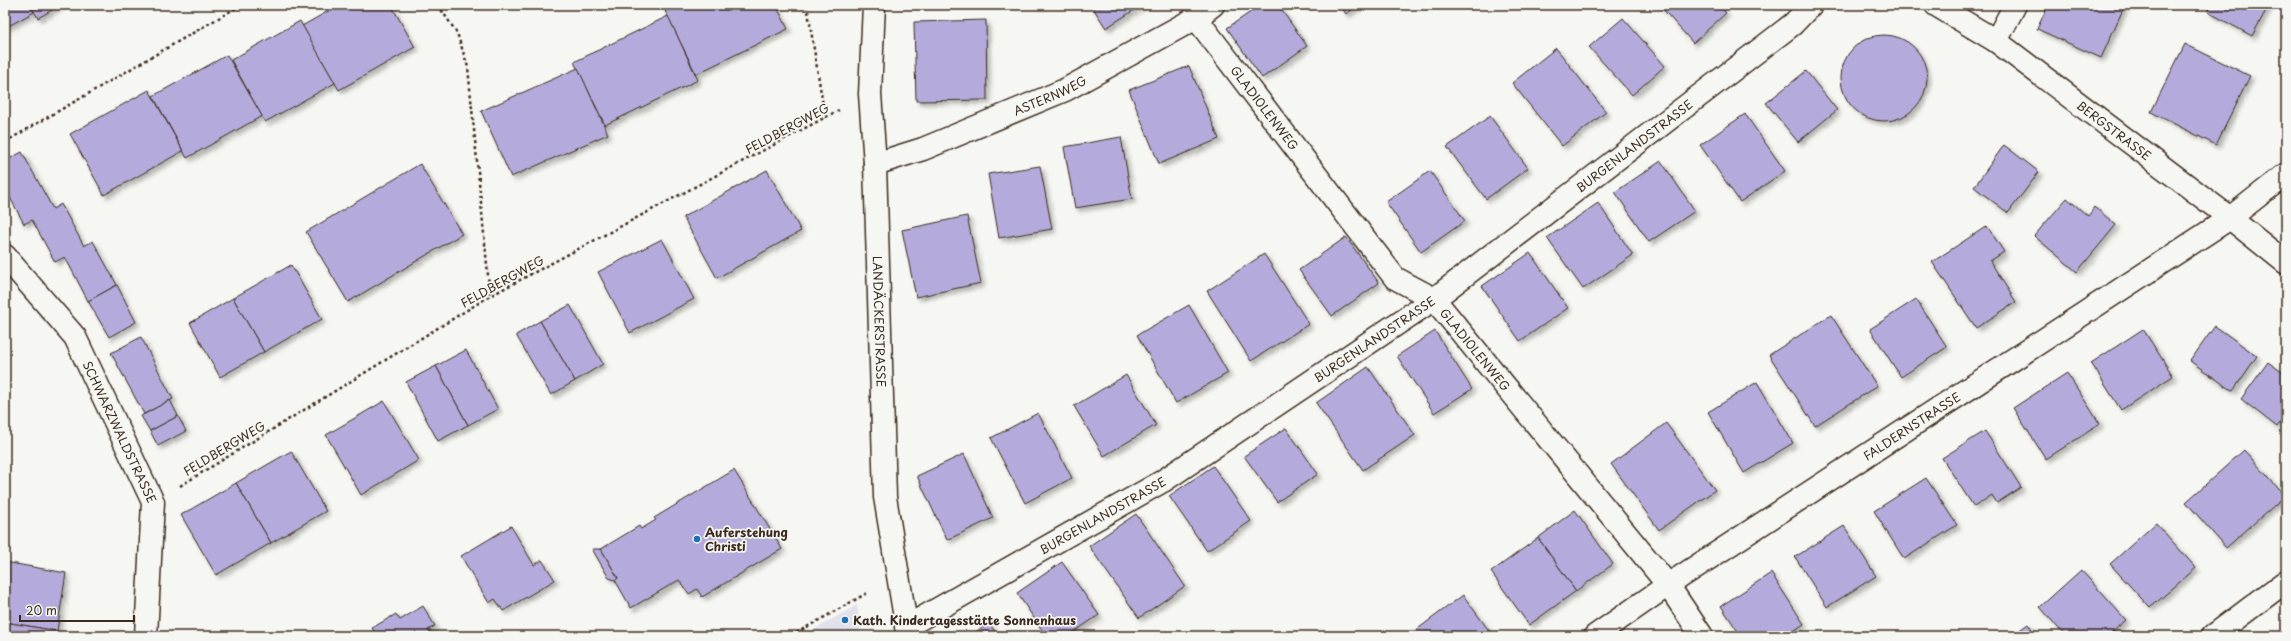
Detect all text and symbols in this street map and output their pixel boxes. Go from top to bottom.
street label: GLADIOLENWEG [1226,62,1303,154]
street label: ASTERNWEG [1010,71,1090,120]
street label: BURGENLANDSTRASSE [1572,95,1696,196]
street label: BERGSTRASSE [2073,96,2155,165]
street label: FELDBERGWEG [742,98,832,158]
street label: FELDBERGWEG [457,251,547,311]
street label: LANDÄCKERSTRASSE [869,256,891,388]
street label: BURGENLANDSTRASSE [1310,292,1439,387]
street label: GLADIOLENWEG [1436,304,1515,395]
street label: SCHWARZWALDSTRASSE [79,358,161,506]
street label: FALDERNSTRASSE [1859,387,1964,464]
street label: FELDBERGWEG [180,416,269,480]
street label: BURGENLANDSTRASSE [1036,472,1169,559]
place label: Auferstehung Christi [705,523,788,555]
marker: Auferstehung Christi [692,534,702,544]
scale bar [20,597,134,623]
text: 20 m [26,601,57,619]
place label: Kath. Kindertagesstätte Sonnenhaus [853,611,1076,629]
marker: Kath. Kindertagesstätte Sonnenhaus [840,615,850,625]

